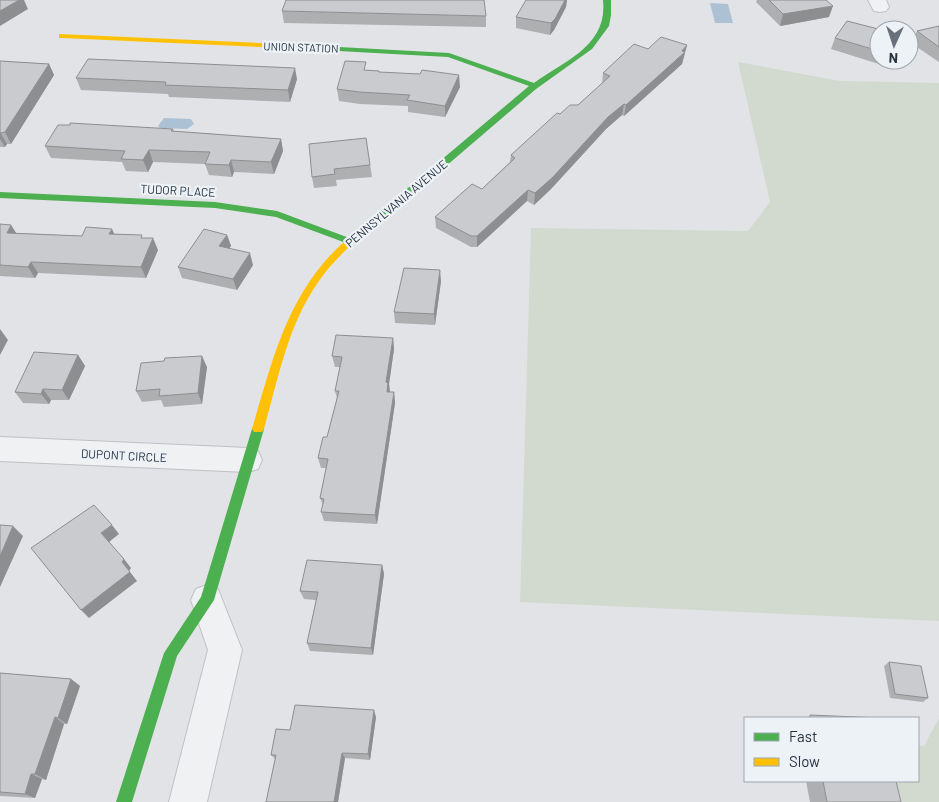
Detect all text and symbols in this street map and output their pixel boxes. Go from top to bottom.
north arrow [869,20,919,70]
street label: UNION STATION [263,39,339,55]
text: N [888,50,898,67]
street label: PENNSYLVANIA AVENUE [342,156,450,250]
street label: TUDOR PLACE [140,181,216,199]
street label: DUPONT CIRCLE [81,446,167,464]
legend [744,717,919,782]
text: Fast [789,727,817,745]
text: Slow [789,752,820,770]

